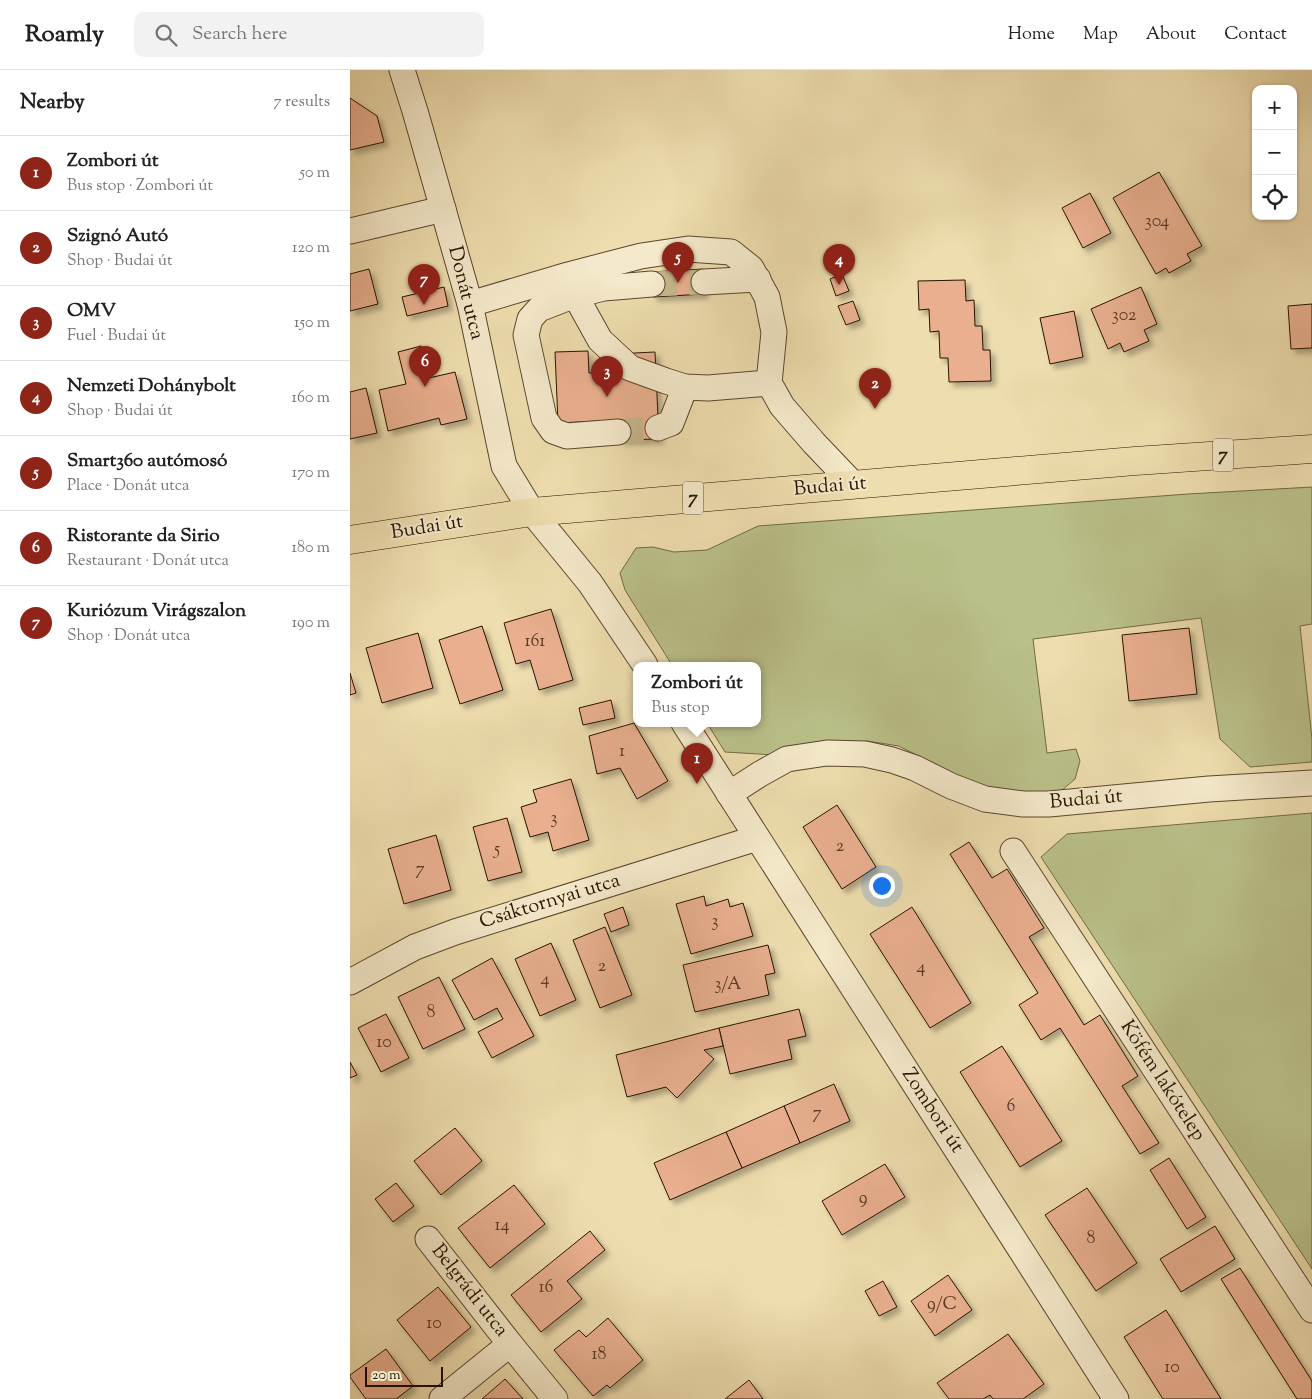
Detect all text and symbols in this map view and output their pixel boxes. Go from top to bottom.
search box [134,12,484,57]
text: Roamly [25,18,104,52]
icon: search [152,21,180,49]
text: Search here [192,21,287,48]
text: Home [1008,22,1055,48]
text: Map [1083,22,1118,48]
text: About [1146,22,1196,48]
text: Contact [1224,22,1287,48]
map controls [1252,85,1297,220]
button: + [1252,85,1297,130]
text: Nearby [20,88,85,118]
text: 7 results [274,91,330,114]
button: − [1252,130,1297,175]
text: Zombori út [67,148,158,175]
text: 1 [33,162,39,185]
text: 50 m [299,162,330,185]
text: Bus stop · Zombori út [67,175,213,198]
button: locate [1252,175,1297,220]
house number: 304 [1145,209,1169,235]
text: Szignó Autó [67,223,168,250]
text: 2 [32,237,40,260]
text: 120 m [292,237,330,260]
pin: 5 [662,242,694,283]
street label: Donát utca [439,243,491,343]
pin: 4 [823,244,855,285]
text: Shop · Budai út [67,250,172,273]
pin: 7 [408,264,440,305]
text: OMV [67,298,116,325]
house number: 302 [1112,303,1137,329]
text: 3 [33,312,39,335]
text: 150 m [294,312,330,335]
text: Fuel · Budai út [67,325,166,348]
pin: 6 [409,346,441,387]
pin: 3 [591,356,623,397]
pin: 2 [859,368,891,409]
text: Nemzeti Dohánybolt [67,373,236,400]
text: 4 [32,387,40,410]
text: 160 m [292,387,330,410]
text: Shop · Budai út [67,400,172,423]
road number: 7 [1213,438,1233,472]
text: Smart360 autómosó [67,448,227,475]
text: 5 [33,462,39,485]
text: 170 m [292,462,330,485]
street label: Budai út [792,469,868,505]
text: Place · Donát utca [67,475,189,498]
road number: 7 [683,482,703,514]
street label: Budai út [389,508,465,548]
text: Ristorante da Sirio [67,523,220,550]
text: 6 [32,537,40,560]
text: 180 m [291,537,330,560]
text: Restaurant · Donát utca [67,550,229,573]
text: Kuriózum Virágszalon [67,598,246,625]
text: 7 [32,612,40,635]
text: 190 m [292,612,330,635]
text: Shop · Donát utca [67,625,190,648]
house number: 161 [524,629,546,655]
popup [633,662,761,727]
text: Zombori út [651,670,743,697]
text: Bus stop [651,697,710,720]
house number: 1 [619,739,625,765]
pin: 1 [681,743,713,784]
street label: Budai út [1048,782,1124,818]
house number: 3 [550,806,558,832]
house number: 2 [836,834,845,860]
house number: 5 [493,837,500,863]
house number: 7 [415,857,425,883]
street label: Csáktornyai utca [476,867,624,937]
your location [869,873,895,899]
house number: 3 [711,909,719,935]
house number: 2 [598,954,607,980]
house number: 4 [916,955,926,981]
house number: 4 [540,967,550,993]
house number: 3/A [714,972,742,998]
house number: 8 [427,1000,436,1026]
street label: Köfém lakótelep [1112,1015,1212,1147]
house number: 10 [376,1030,392,1056]
street label: Zombori út [894,1063,970,1159]
house number: 6 [1007,1094,1016,1120]
house number: 7 [812,1101,822,1127]
house number: 9 [859,1186,868,1212]
house number: 14 [494,1213,510,1239]
house number: 8 [1087,1226,1096,1252]
street label: Belgrádi utca [423,1238,515,1344]
house number: 16 [538,1275,554,1301]
house number: 9/C [927,1292,957,1318]
house number: 10 [426,1311,442,1337]
house number: 18 [591,1342,607,1368]
house number: 10 [1164,1355,1180,1381]
scale bar [365,1364,442,1387]
text: 20 m [372,1366,401,1386]

